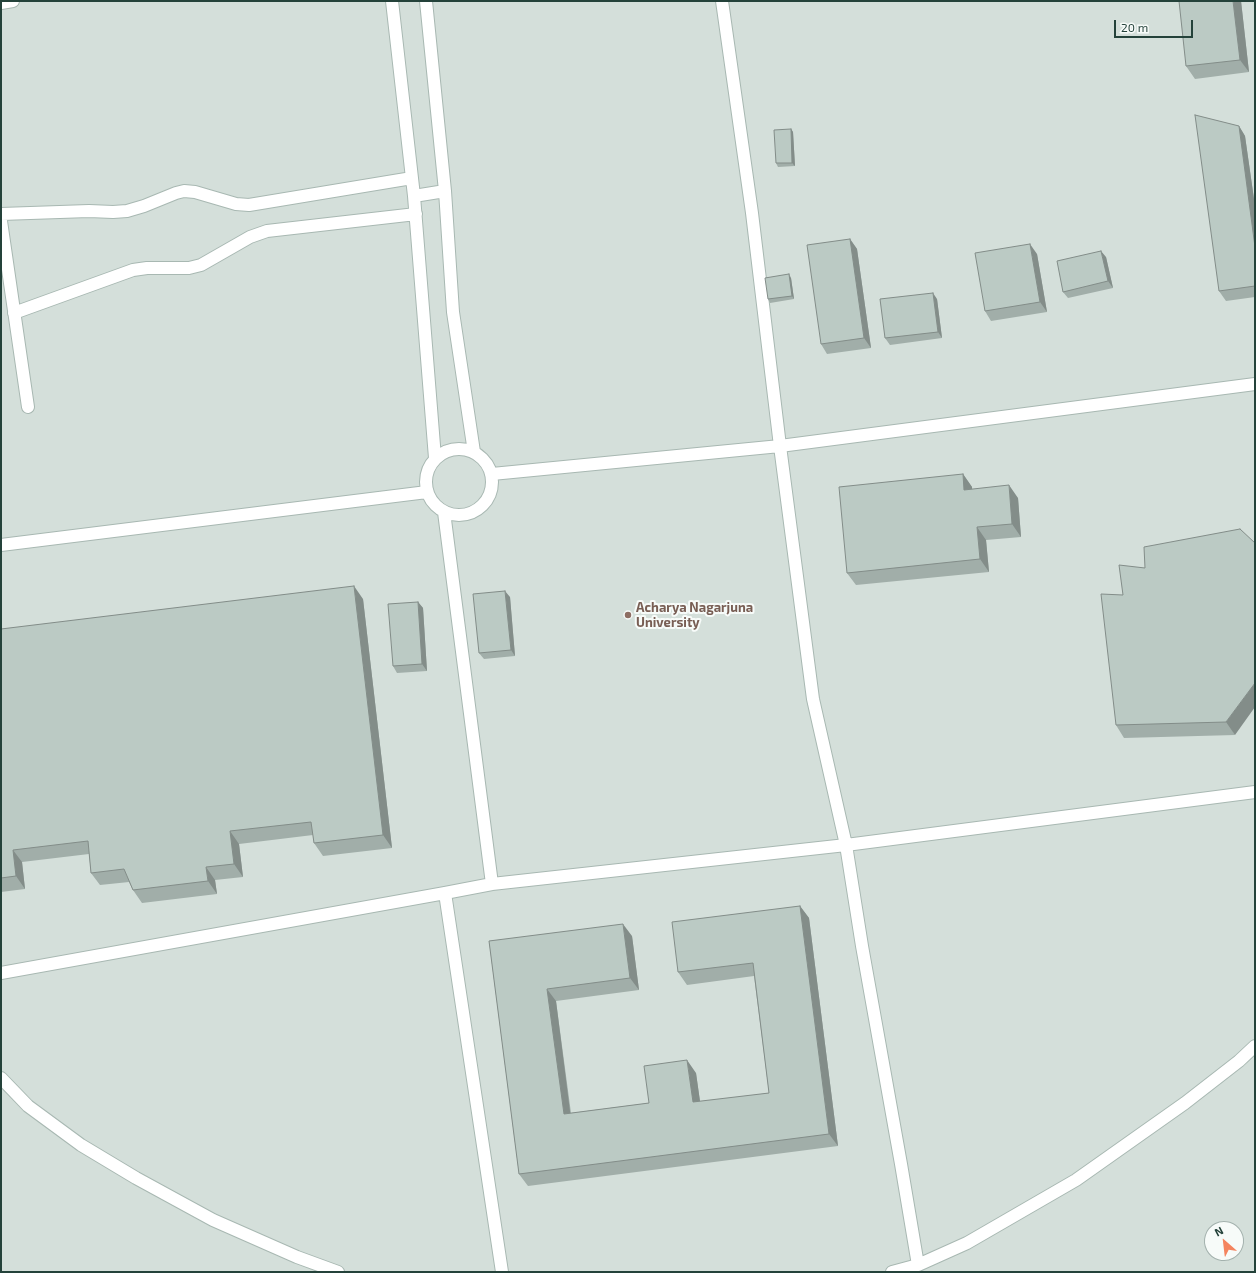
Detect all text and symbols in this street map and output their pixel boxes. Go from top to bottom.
scale bar [1116,12,1195,38]
text: 20 m [1121,20,1148,34]
place label: Acharya Nagarjuna University [636,600,753,631]
marker: Acharya Nagarjuna University [623,610,633,620]
north arrow [1204,1221,1244,1261]
text: N [1212,1223,1225,1238]

